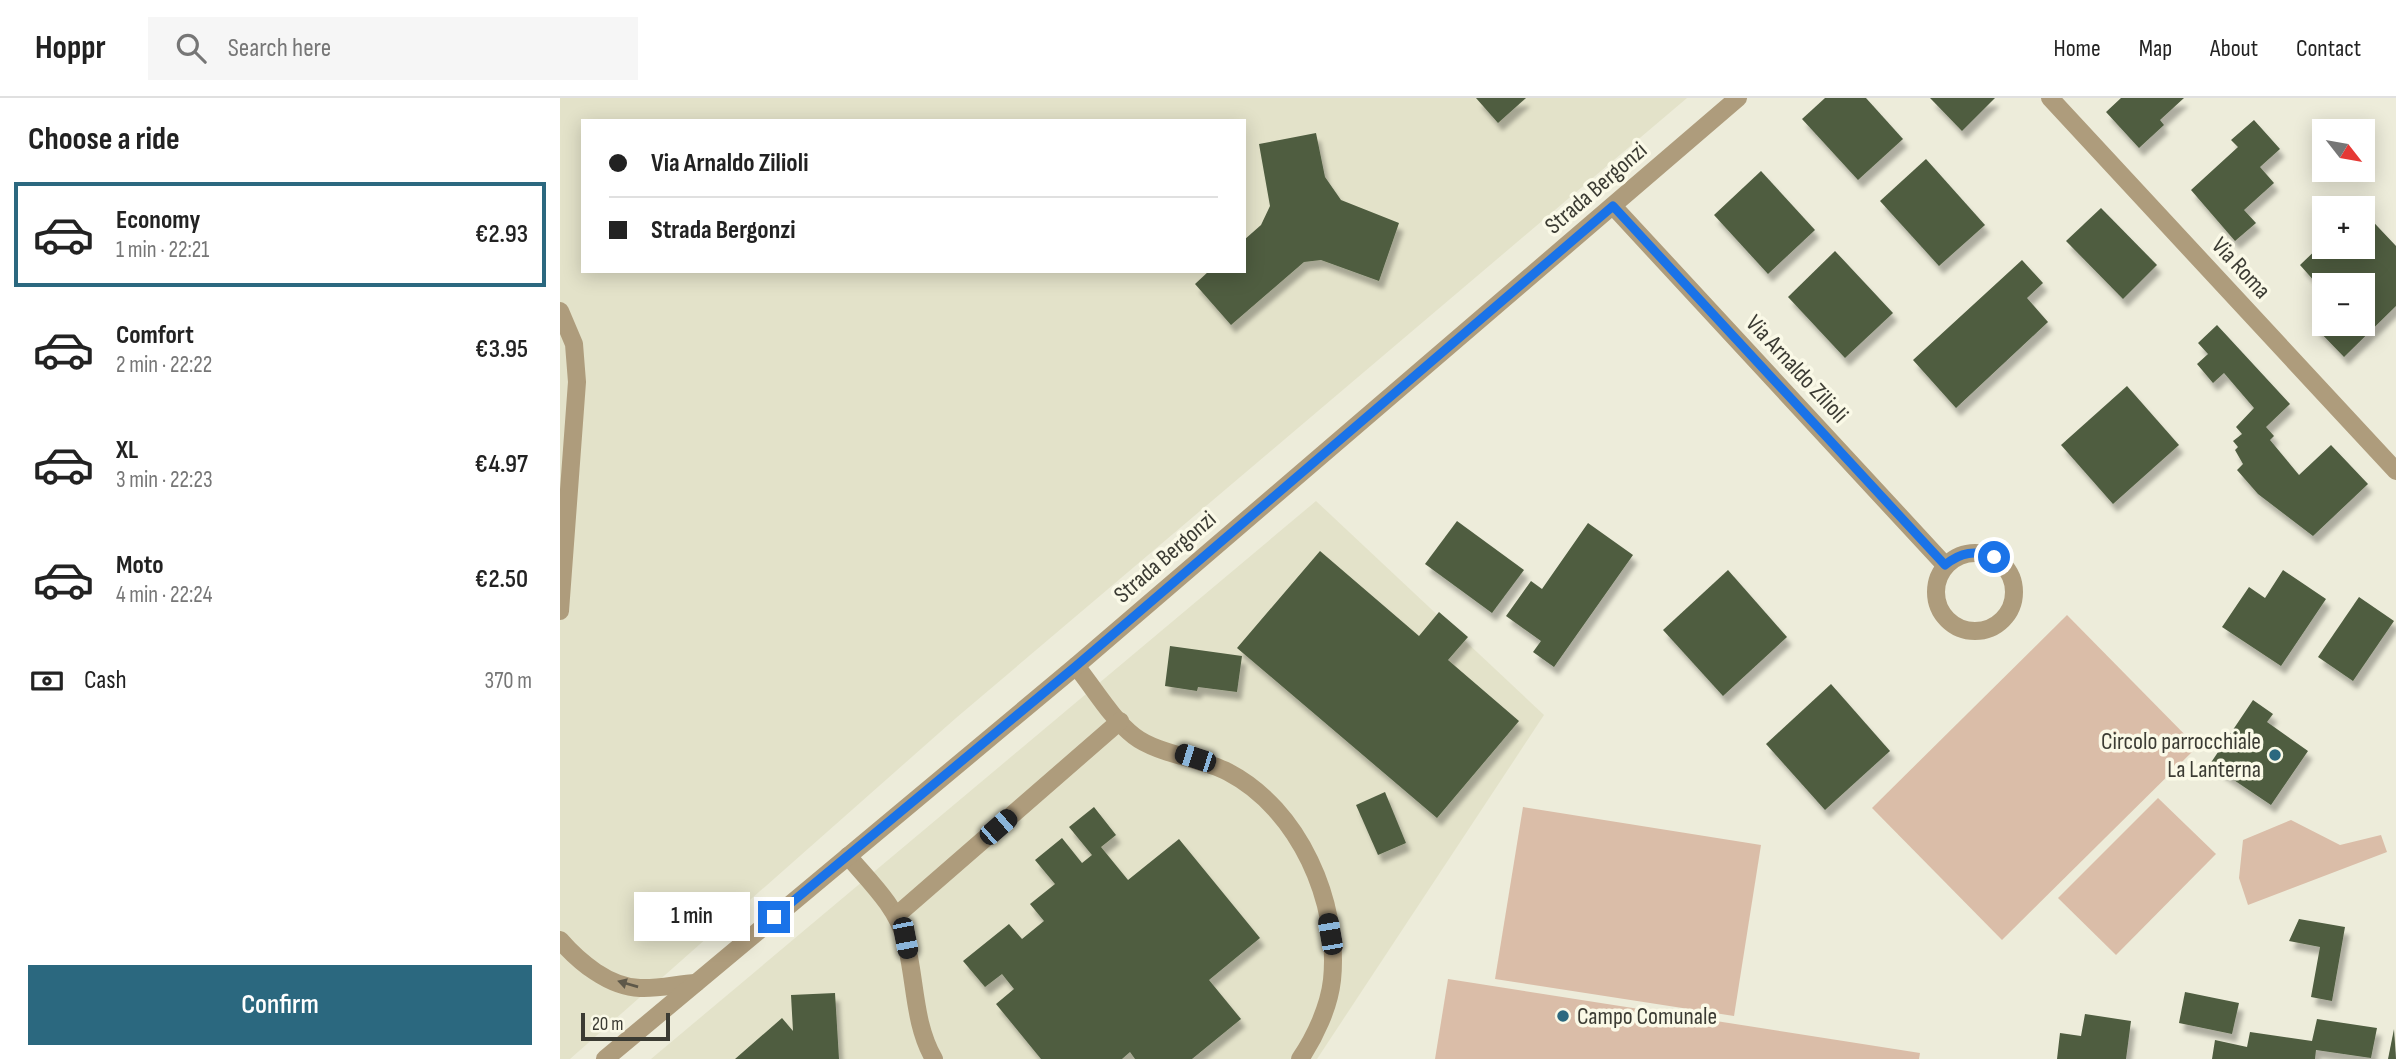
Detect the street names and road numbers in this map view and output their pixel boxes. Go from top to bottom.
street label: Strada Bergonzi [1539,136,1653,240]
street label: Via Roma [2205,231,2277,305]
street label: Via Arnaldo Zilioli [1740,309,1854,429]
street label: Strada Bergonzi [1108,505,1222,609]

